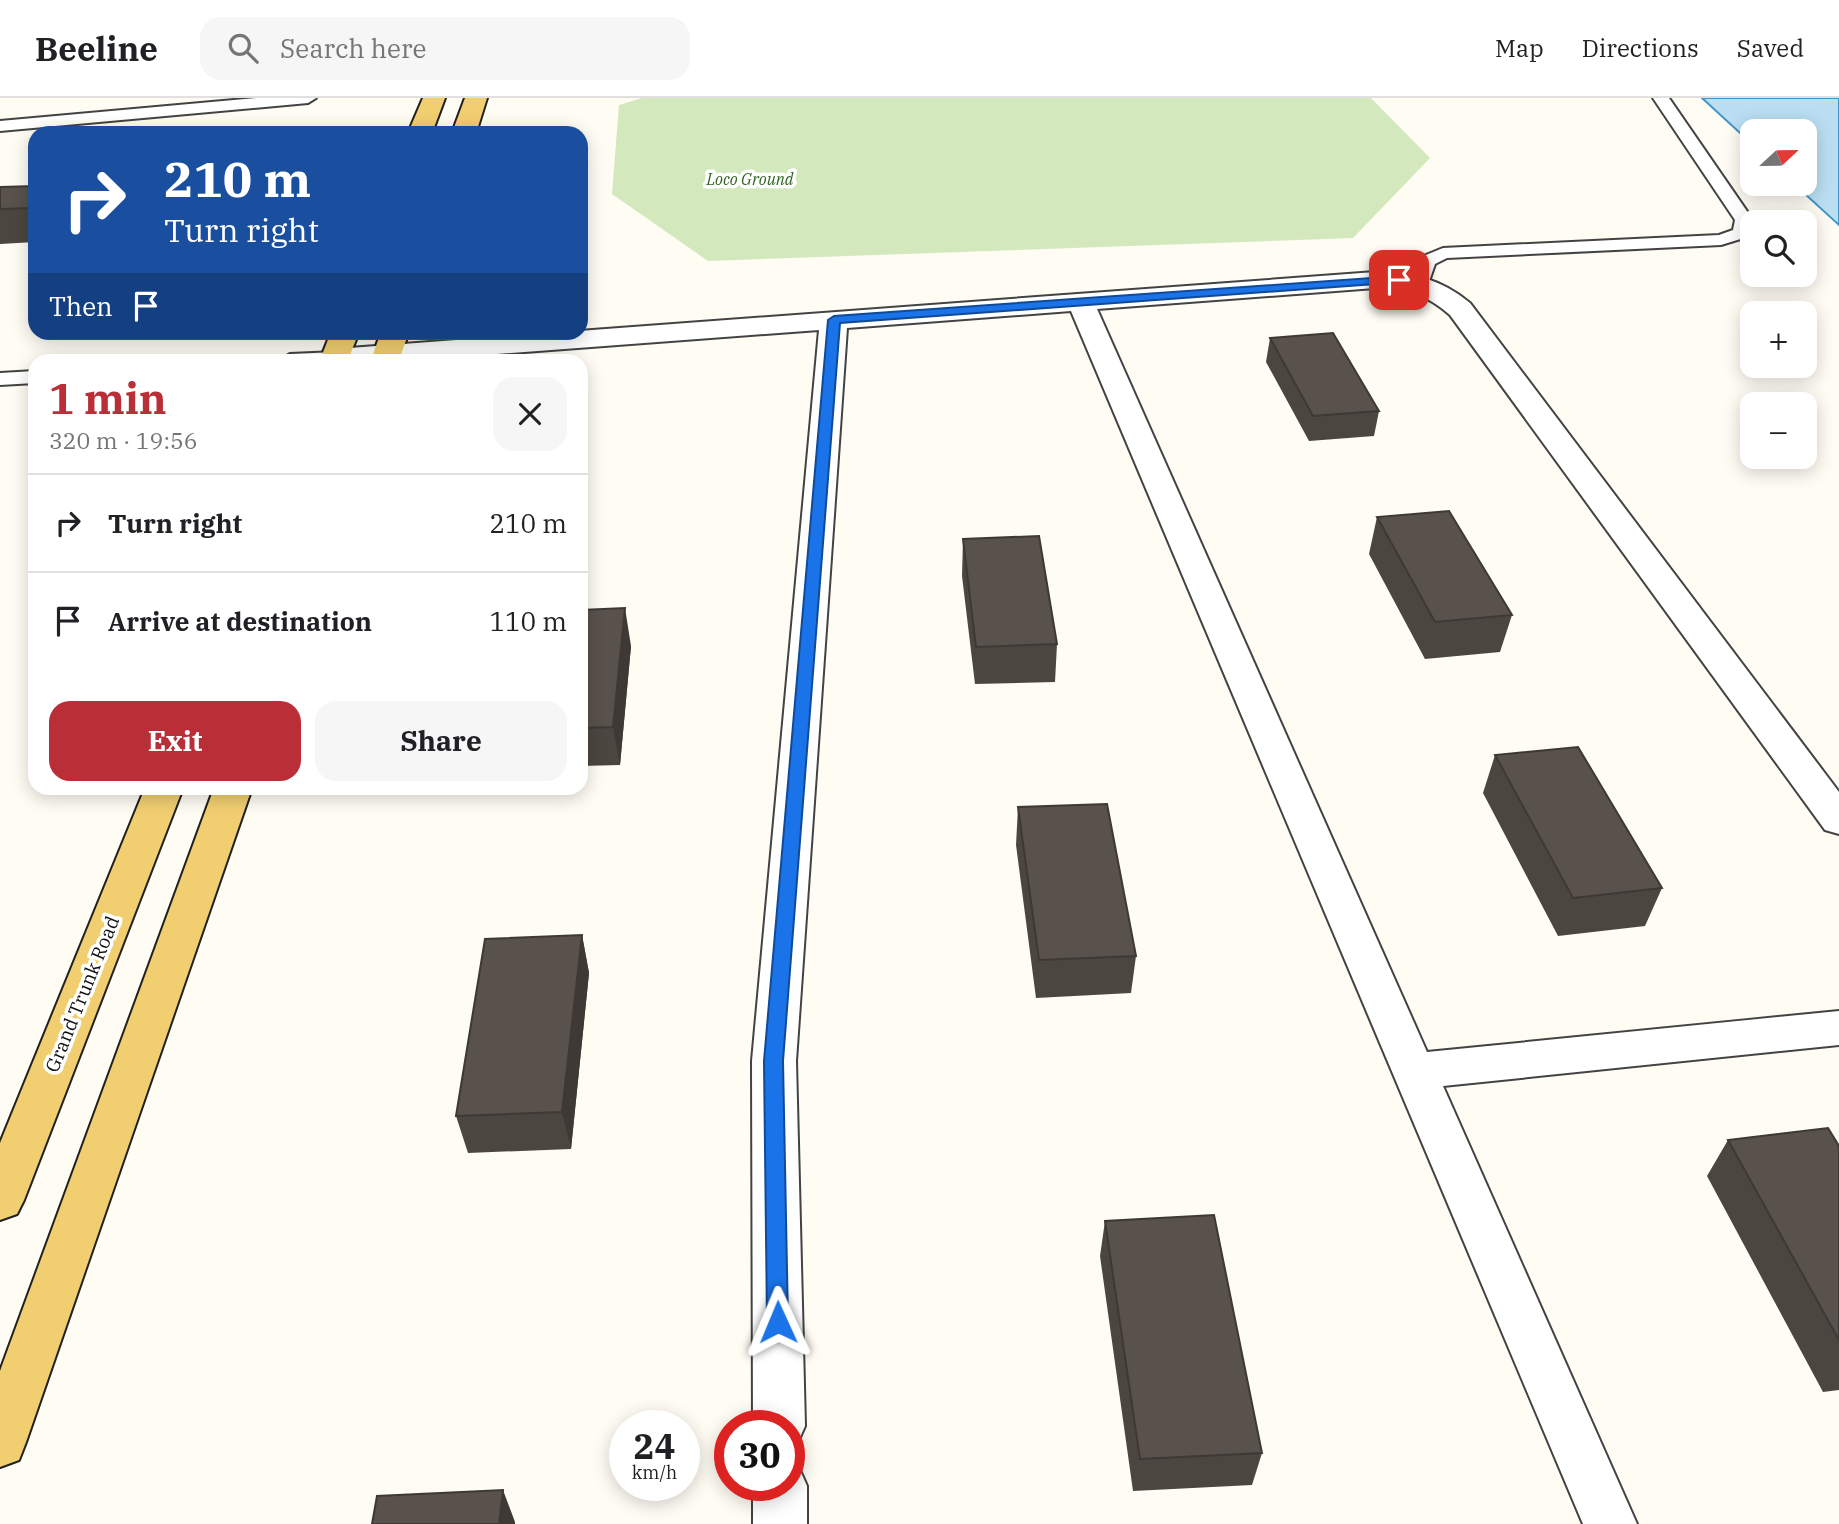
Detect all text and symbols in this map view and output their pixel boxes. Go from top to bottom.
search box [200,17,690,80]
text: Beeline [35,27,158,70]
icon: search [224,29,262,67]
text: Search here [280,31,426,65]
text: Map [1495,32,1544,64]
text: Directions [1582,32,1699,64]
text: Saved [1737,32,1804,64]
north arrow [1740,119,1816,196]
map controls [1740,119,1817,469]
text: 210 m [164,147,311,210]
icon: right [49,154,140,245]
park label: Loco Ground [705,169,794,189]
text: Turn right [164,209,319,251]
button: search [1740,210,1817,287]
pin [1369,250,1429,310]
icon: arrive [1380,261,1418,299]
icon: arrive [127,287,165,325]
text: Then [49,289,113,323]
button: + [1740,301,1817,378]
text: 1 min [49,371,167,426]
button: close [493,377,567,451]
button: − [1740,392,1817,469]
text: 320 m · 19:56 [49,425,198,455]
icon: right [49,504,87,542]
text: Turn right [108,506,242,540]
text: 210 m [489,506,567,540]
icon: arrive [49,602,87,640]
text: Arrive at destination [108,604,372,638]
text: 110 m [489,604,567,638]
button: Exit [49,701,301,781]
button: Share [315,701,567,781]
street label: Grand Trunk Road [40,912,124,1076]
position arrow [741,1285,815,1359]
speed limit sign: 30 [714,1410,805,1501]
text: 24 [633,1423,676,1469]
text: km/h [632,1461,677,1484]

